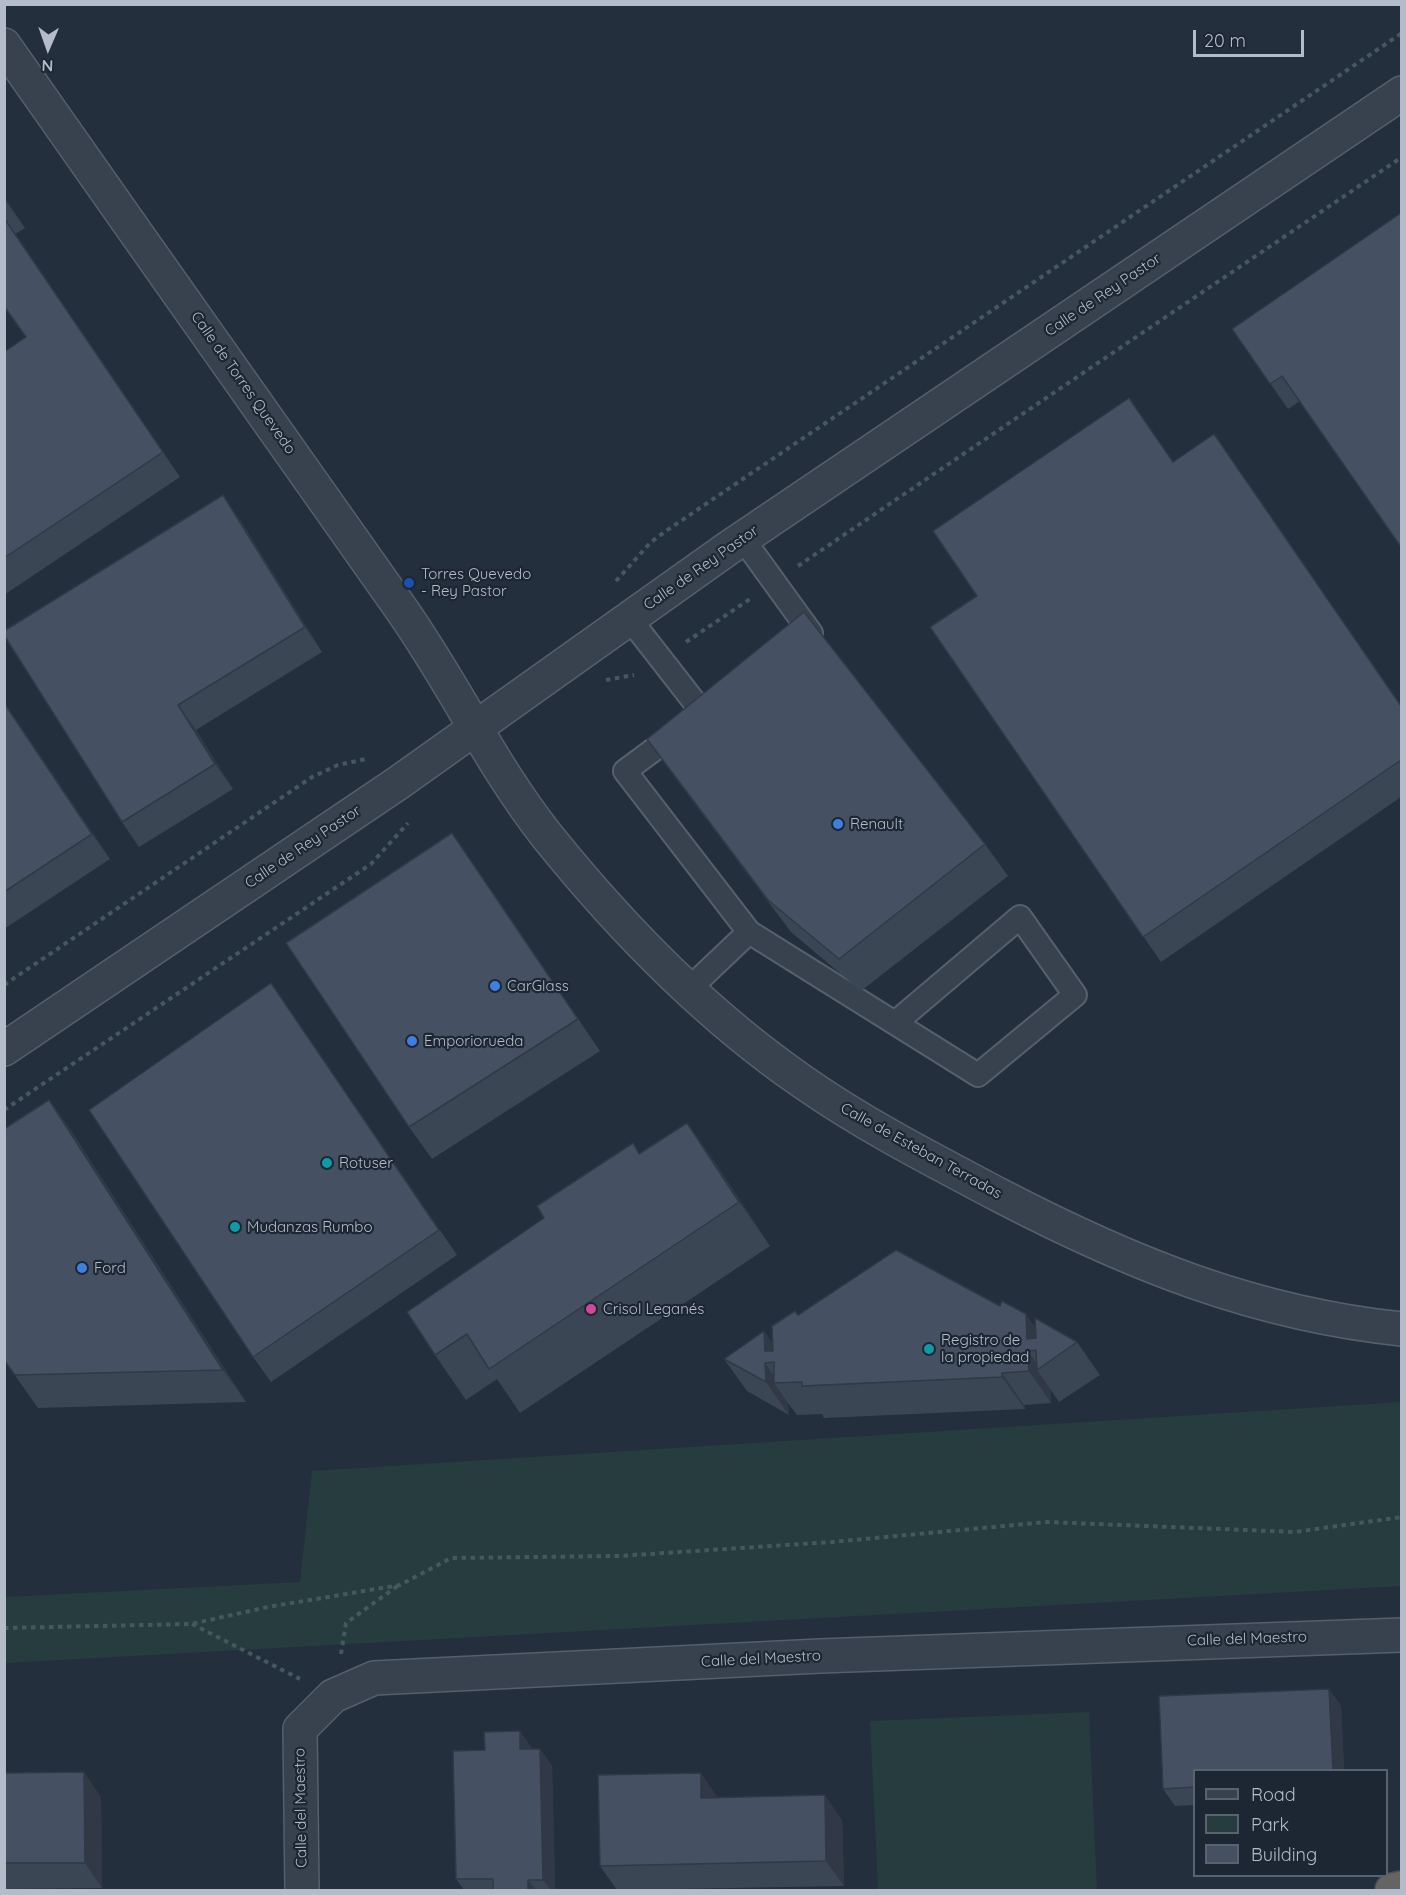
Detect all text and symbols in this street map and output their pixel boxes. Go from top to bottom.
north arrow [18,18,78,78]
scale bar [1196,18,1307,56]
text: 20 m [1204,29,1246,52]
text: N [41,56,54,76]
street label: Calle de Rey Pastor [1042,250,1164,340]
street label: Calle de Torres Quevedo [187,308,299,458]
street label: Calle de Rey Pastor [640,522,762,614]
place label: Torres Quevedo - Rey Pastor [421,565,531,600]
marker: Torres Quevedo - Rey Pastor [402,576,416,590]
street label: Calle de Rey Pastor [242,802,364,892]
place label: Renault [850,815,903,833]
marker: Renault [831,817,845,831]
place label: CarGlass [507,977,569,995]
marker: CarGlass [488,979,502,993]
place label: Emporiorueda [424,1032,523,1050]
marker: Emporiorueda [405,1034,419,1048]
street label: Calle de Esteban Terradas [837,1099,1005,1203]
place label: Rotuser [339,1154,393,1172]
marker: Rotuser [320,1156,334,1170]
place label: Mudanzas Rumbo [247,1218,372,1236]
marker: Mudanzas Rumbo [228,1220,242,1234]
place label: Ford [94,1259,126,1277]
marker: Ford [75,1261,89,1275]
place label: Crisol Leganés [603,1300,704,1318]
marker: Crisol Leganés [584,1302,598,1316]
place label: Registro de la propiedad [941,1331,1029,1366]
marker: Registro de la propiedad [922,1342,936,1356]
street label: Calle del Maestro [1187,1628,1307,1650]
street label: Calle del Maestro [701,1647,821,1671]
street label: Calle del Maestro [291,1748,311,1868]
legend [1193,1769,1388,1877]
text: Road [1251,1783,1296,1806]
text: Park [1251,1813,1289,1836]
text: Building [1251,1843,1317,1866]

